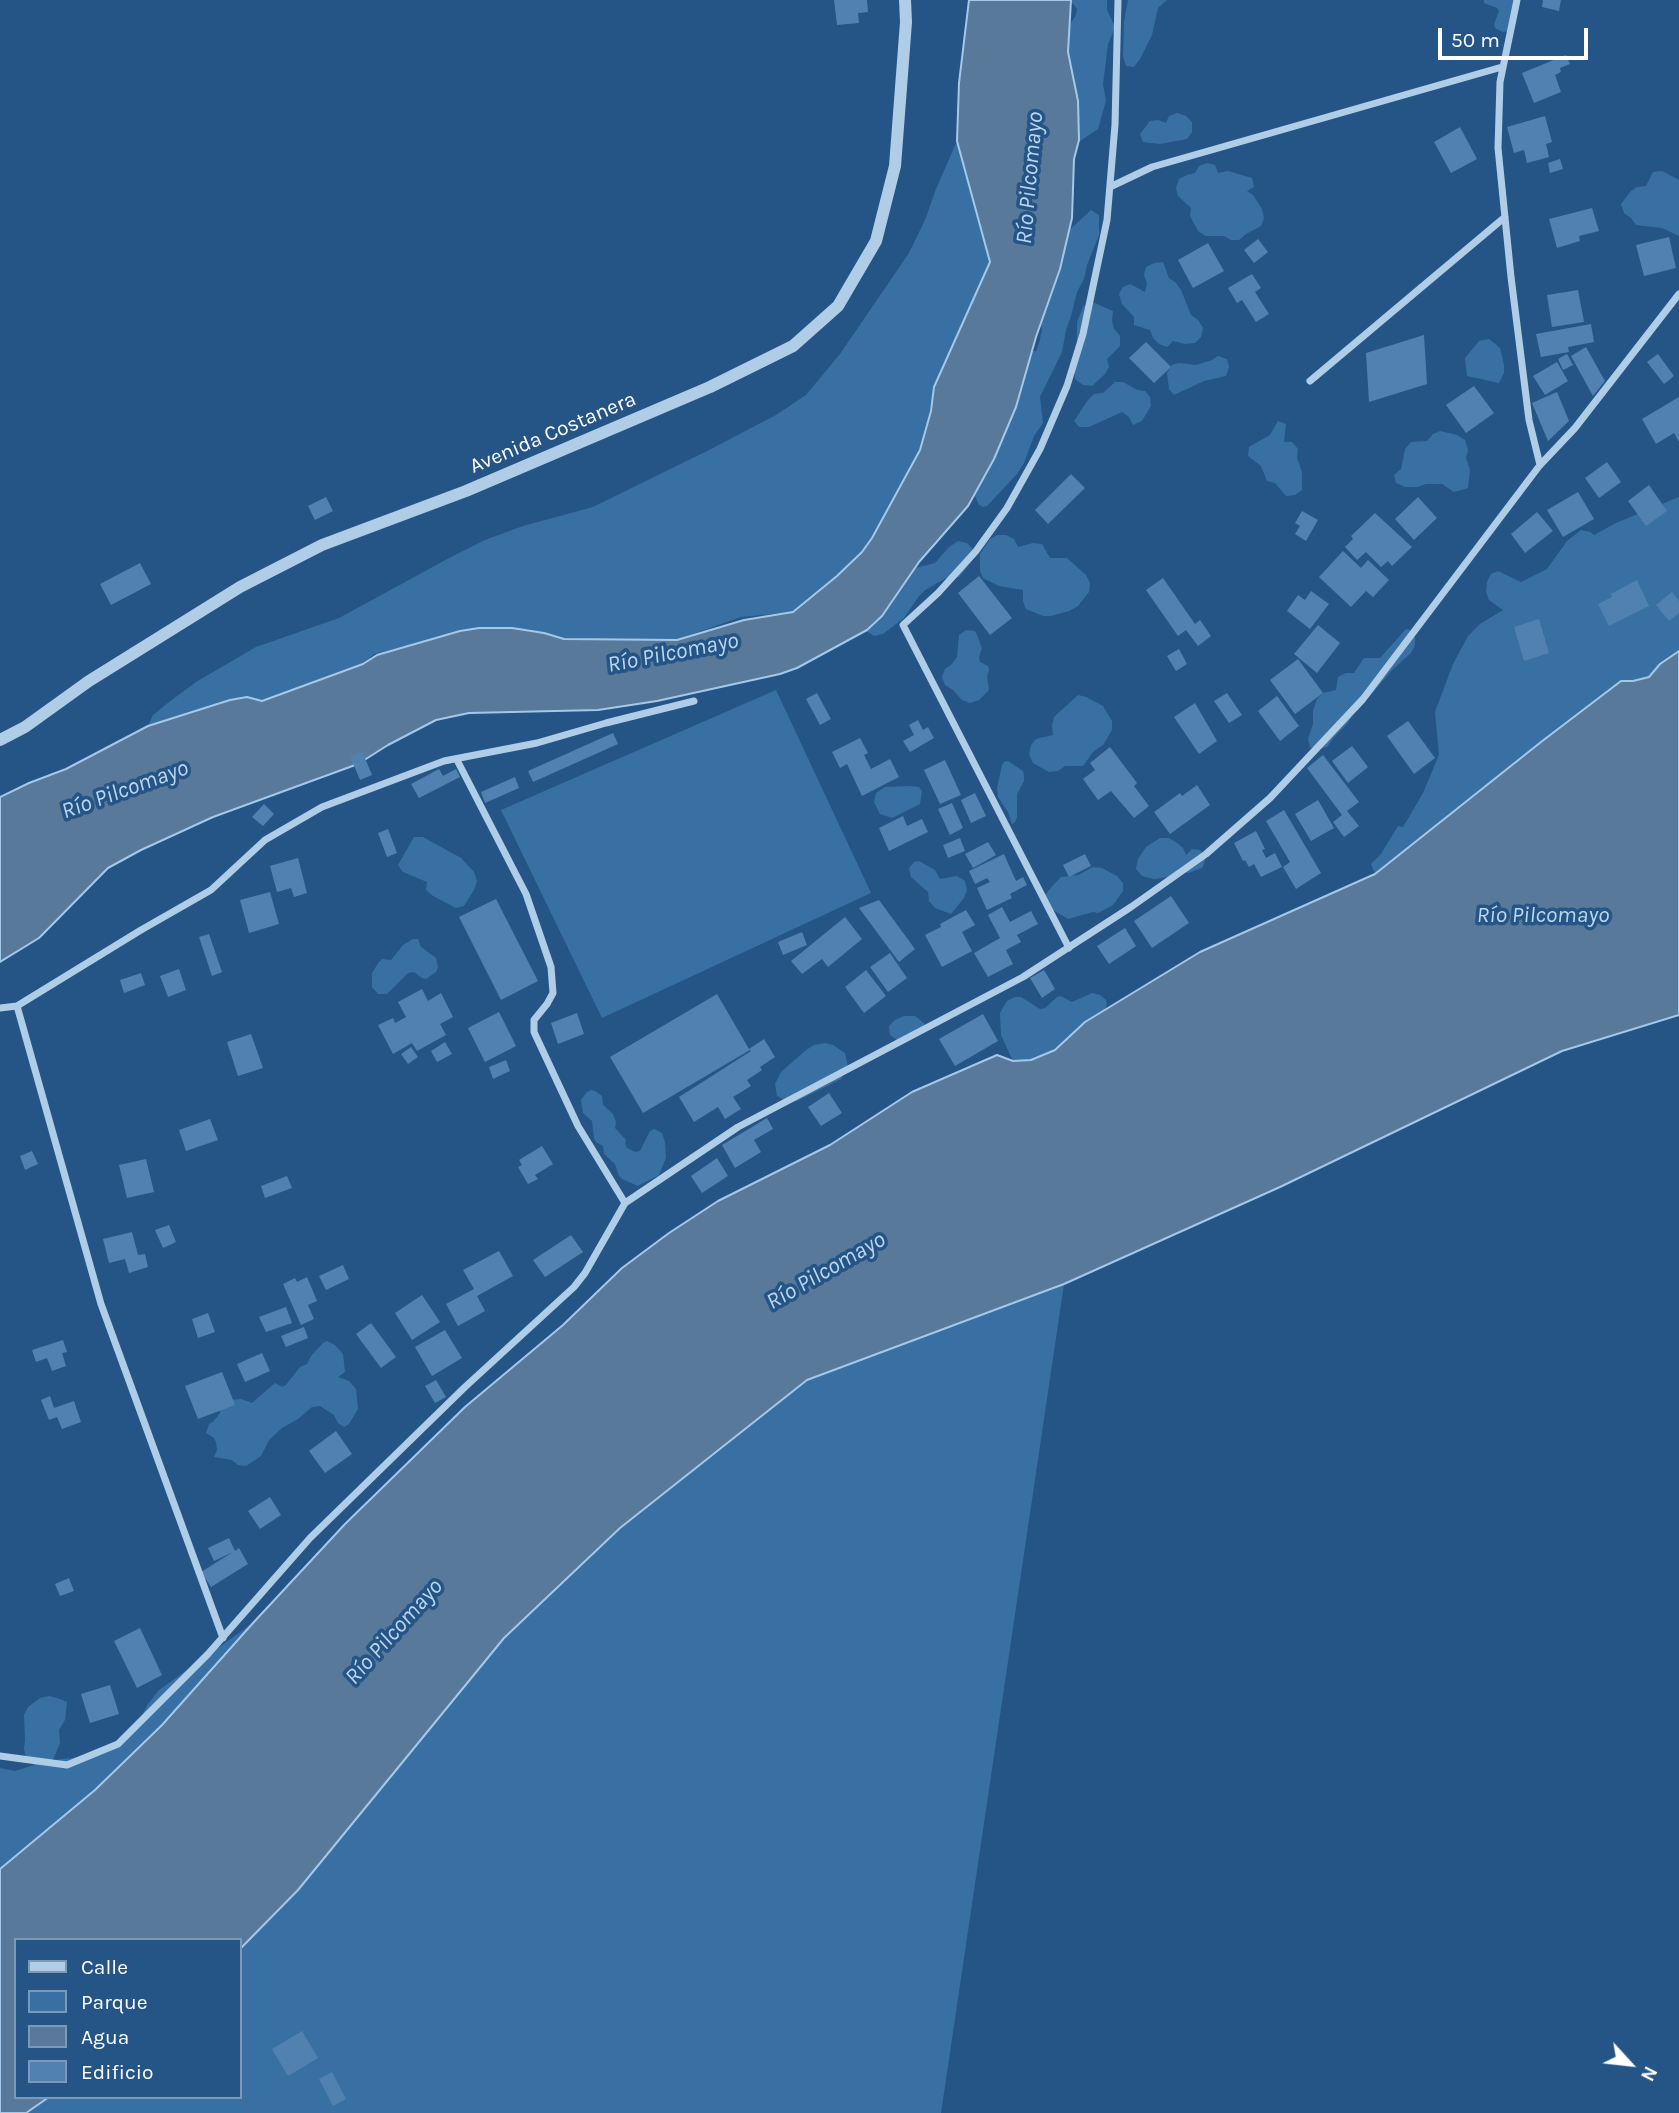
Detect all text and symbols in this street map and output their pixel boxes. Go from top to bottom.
scale bar [1441,14,1592,58]
text: 50 m [1451,28,1500,52]
water label: Río Pilcomayo [1010,111,1050,245]
street label: Avenida Costanera [466,387,640,479]
water label: Río Pilcomayo [605,627,741,679]
water label: Río Pilcomayo [58,754,192,826]
water label: Río Pilcomayo [1477,901,1609,929]
water label: Río Pilcomayo [762,1226,890,1316]
water label: Río Pilcomayo [339,1573,449,1691]
legend [14,1938,242,2099]
text: Calle [81,1955,128,1979]
text: Parque [81,1990,148,2014]
text: Agua [81,2025,129,2049]
north arrow [1595,2029,1665,2099]
text: Edificio [81,2060,154,2084]
text: N [1636,2062,1662,2085]

